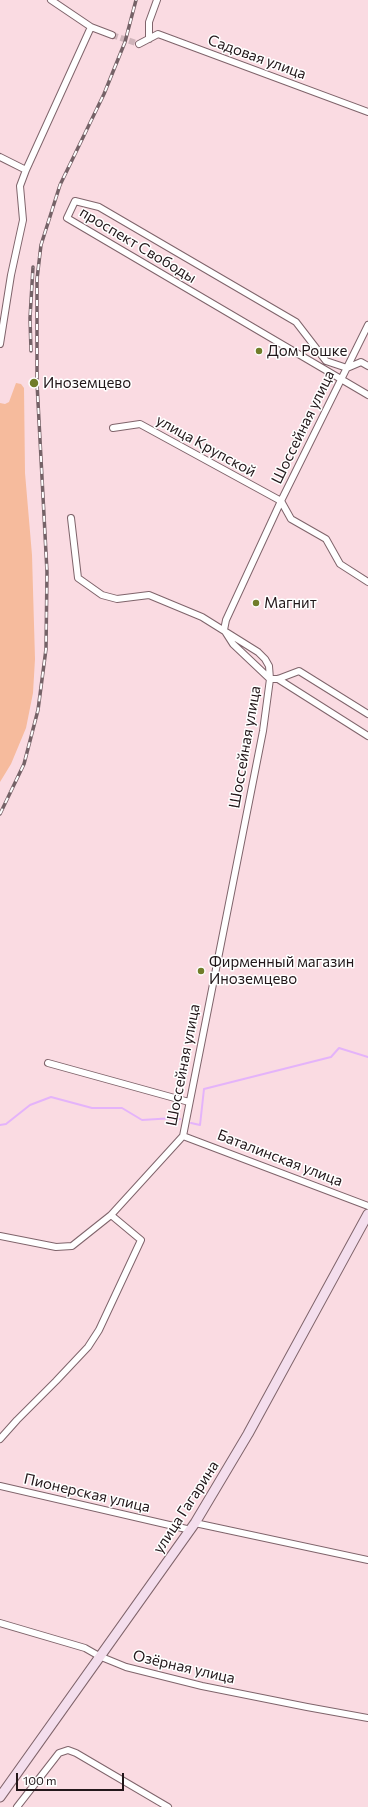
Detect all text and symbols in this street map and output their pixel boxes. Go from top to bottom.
street label: Садовая улица [205,31,309,83]
street label: проспект Свободы [76,203,200,287]
place label: Дом Рошке [267,342,347,360]
marker: Дом Рошке [254,346,264,356]
street label: Шоссейная улица [268,367,338,487]
place label: Иноземцево [43,374,131,392]
marker: Иноземцево [28,377,40,389]
street label: улица Крупской [153,411,259,481]
place label: Магнит [264,594,317,612]
marker: Магнит [251,598,261,608]
street label: Шоссейная улица [225,684,265,810]
place label: Фирменный магазин Иноземцево [209,953,354,988]
marker: Фирменный магазин Иноземцево [196,966,206,976]
street label: Шоссейная улица [162,1002,204,1128]
street label: Баталинская улица [215,1126,345,1190]
street label: улица Гагарина [149,1457,223,1557]
street label: Пионерская улица [22,1470,152,1516]
street label: Озёрная улица [131,1647,237,1687]
scale bar [18,1765,126,1791]
text: 100 m [23,1773,57,1787]

